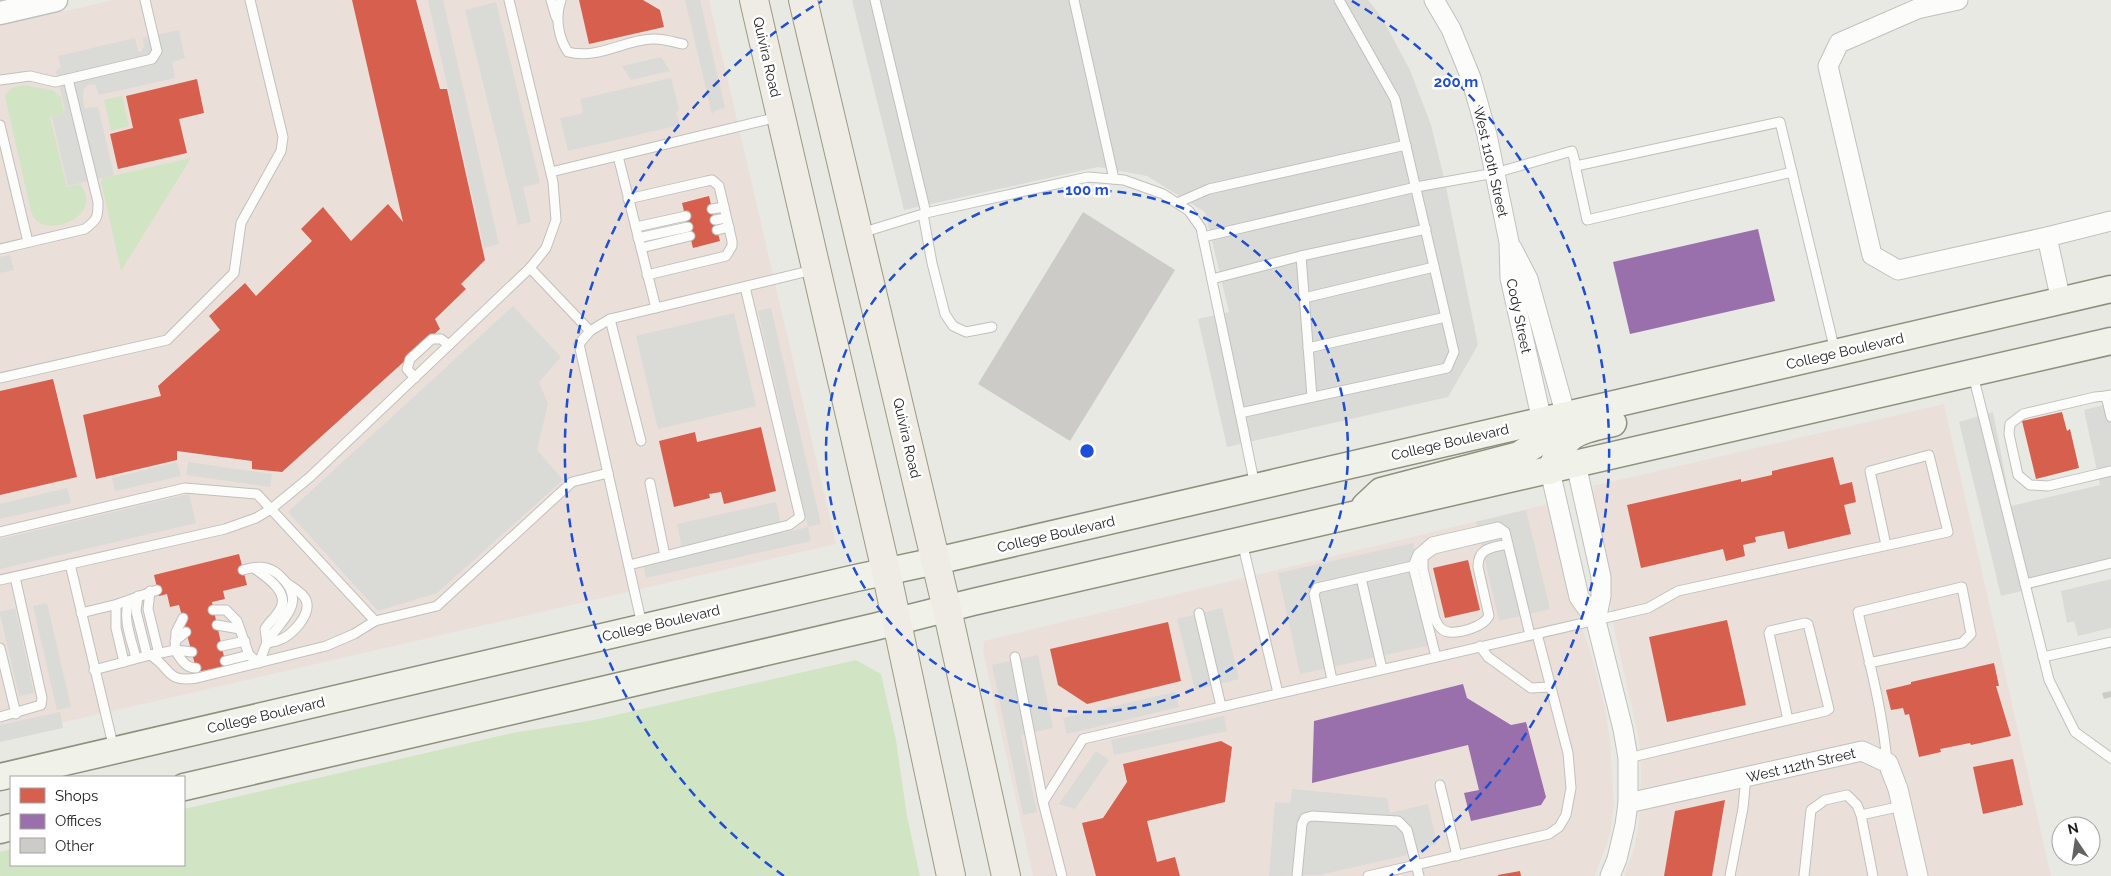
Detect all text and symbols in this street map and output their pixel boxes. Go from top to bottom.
street label: Quivira Road [750,15,784,99]
text: 200 m [1434,73,1478,91]
street label: West 110th Street [1471,105,1512,219]
text: 100 m [1065,181,1109,199]
street label: Cody Street [1503,277,1535,355]
street label: College Boulevard [1785,330,1905,372]
street label: Quivira Road [890,396,924,480]
street label: College Boulevard [1390,421,1510,463]
centre of rings [1078,442,1096,460]
street label: College Boulevard [996,513,1116,555]
street label: College Boulevard [601,602,721,644]
street label: College Boulevard [206,694,326,736]
street label: West 112th Street [1745,745,1857,785]
legend [10,776,185,866]
text: Shops [55,787,98,805]
text: Offices [55,812,102,830]
north arrow [2051,816,2101,866]
text: N [2066,819,2080,837]
text: Other [55,837,95,855]

